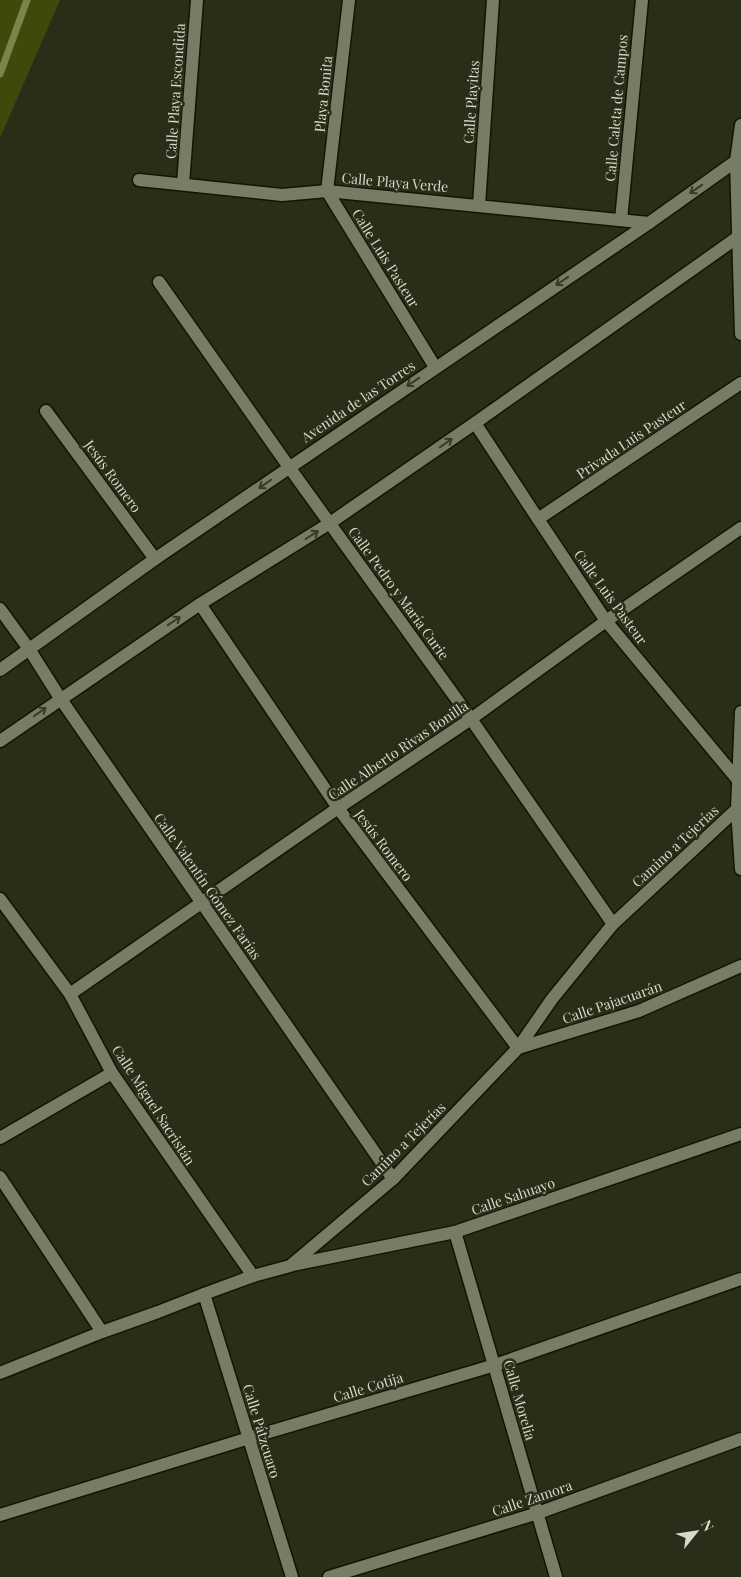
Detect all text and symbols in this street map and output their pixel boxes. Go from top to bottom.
street label: Calle Playa Escondida [161,22,189,160]
street label: Calle Caleta de Campos [600,34,632,182]
street label: Playa Bonita [310,55,336,133]
street label: Calle Playitas [459,60,483,144]
street label: Calle Playa Verde [341,168,449,196]
one-way arrow [690,184,704,194]
street label: Calle Luis Pasteur [348,205,424,312]
one-way arrow [556,277,570,287]
street label: Avenida de las Torres [297,356,419,447]
one-way arrow [407,377,421,387]
street label: Privada Luis Pasteur [572,395,690,483]
street label: Jesús Romero [80,435,146,516]
one-way arrow [439,438,453,448]
one-way arrow [258,479,272,489]
street label: Calle Pedro y María Curie [344,523,454,663]
one-way arrow [304,529,318,539]
street label: Calle Luis Pasteur [570,546,652,649]
one-way arrow [167,616,181,626]
street label: Calle Alberto Rivas Bonilla [324,696,472,804]
one-way arrow [33,707,47,717]
street label: Camino a Tejerías [628,801,722,891]
street label: Jesús Romero [350,804,417,885]
street label: Calle Valentín Gómez Farías [150,809,266,963]
street label: Calle Pajacuarán [560,976,665,1028]
street label: Calle Miguel Sacristán [108,1041,200,1169]
street label: Camino a Tejerías [357,1098,449,1190]
street label: Calle Sahuayo [469,1173,558,1219]
street label: Calle Morelia [499,1358,541,1442]
street label: Calle Cotija [331,1367,405,1407]
street label: Calle Pátzcuaro [239,1382,285,1481]
street label: Calle Zamora [489,1475,575,1521]
north arrow [671,1507,721,1557]
text: N [697,1516,718,1534]

